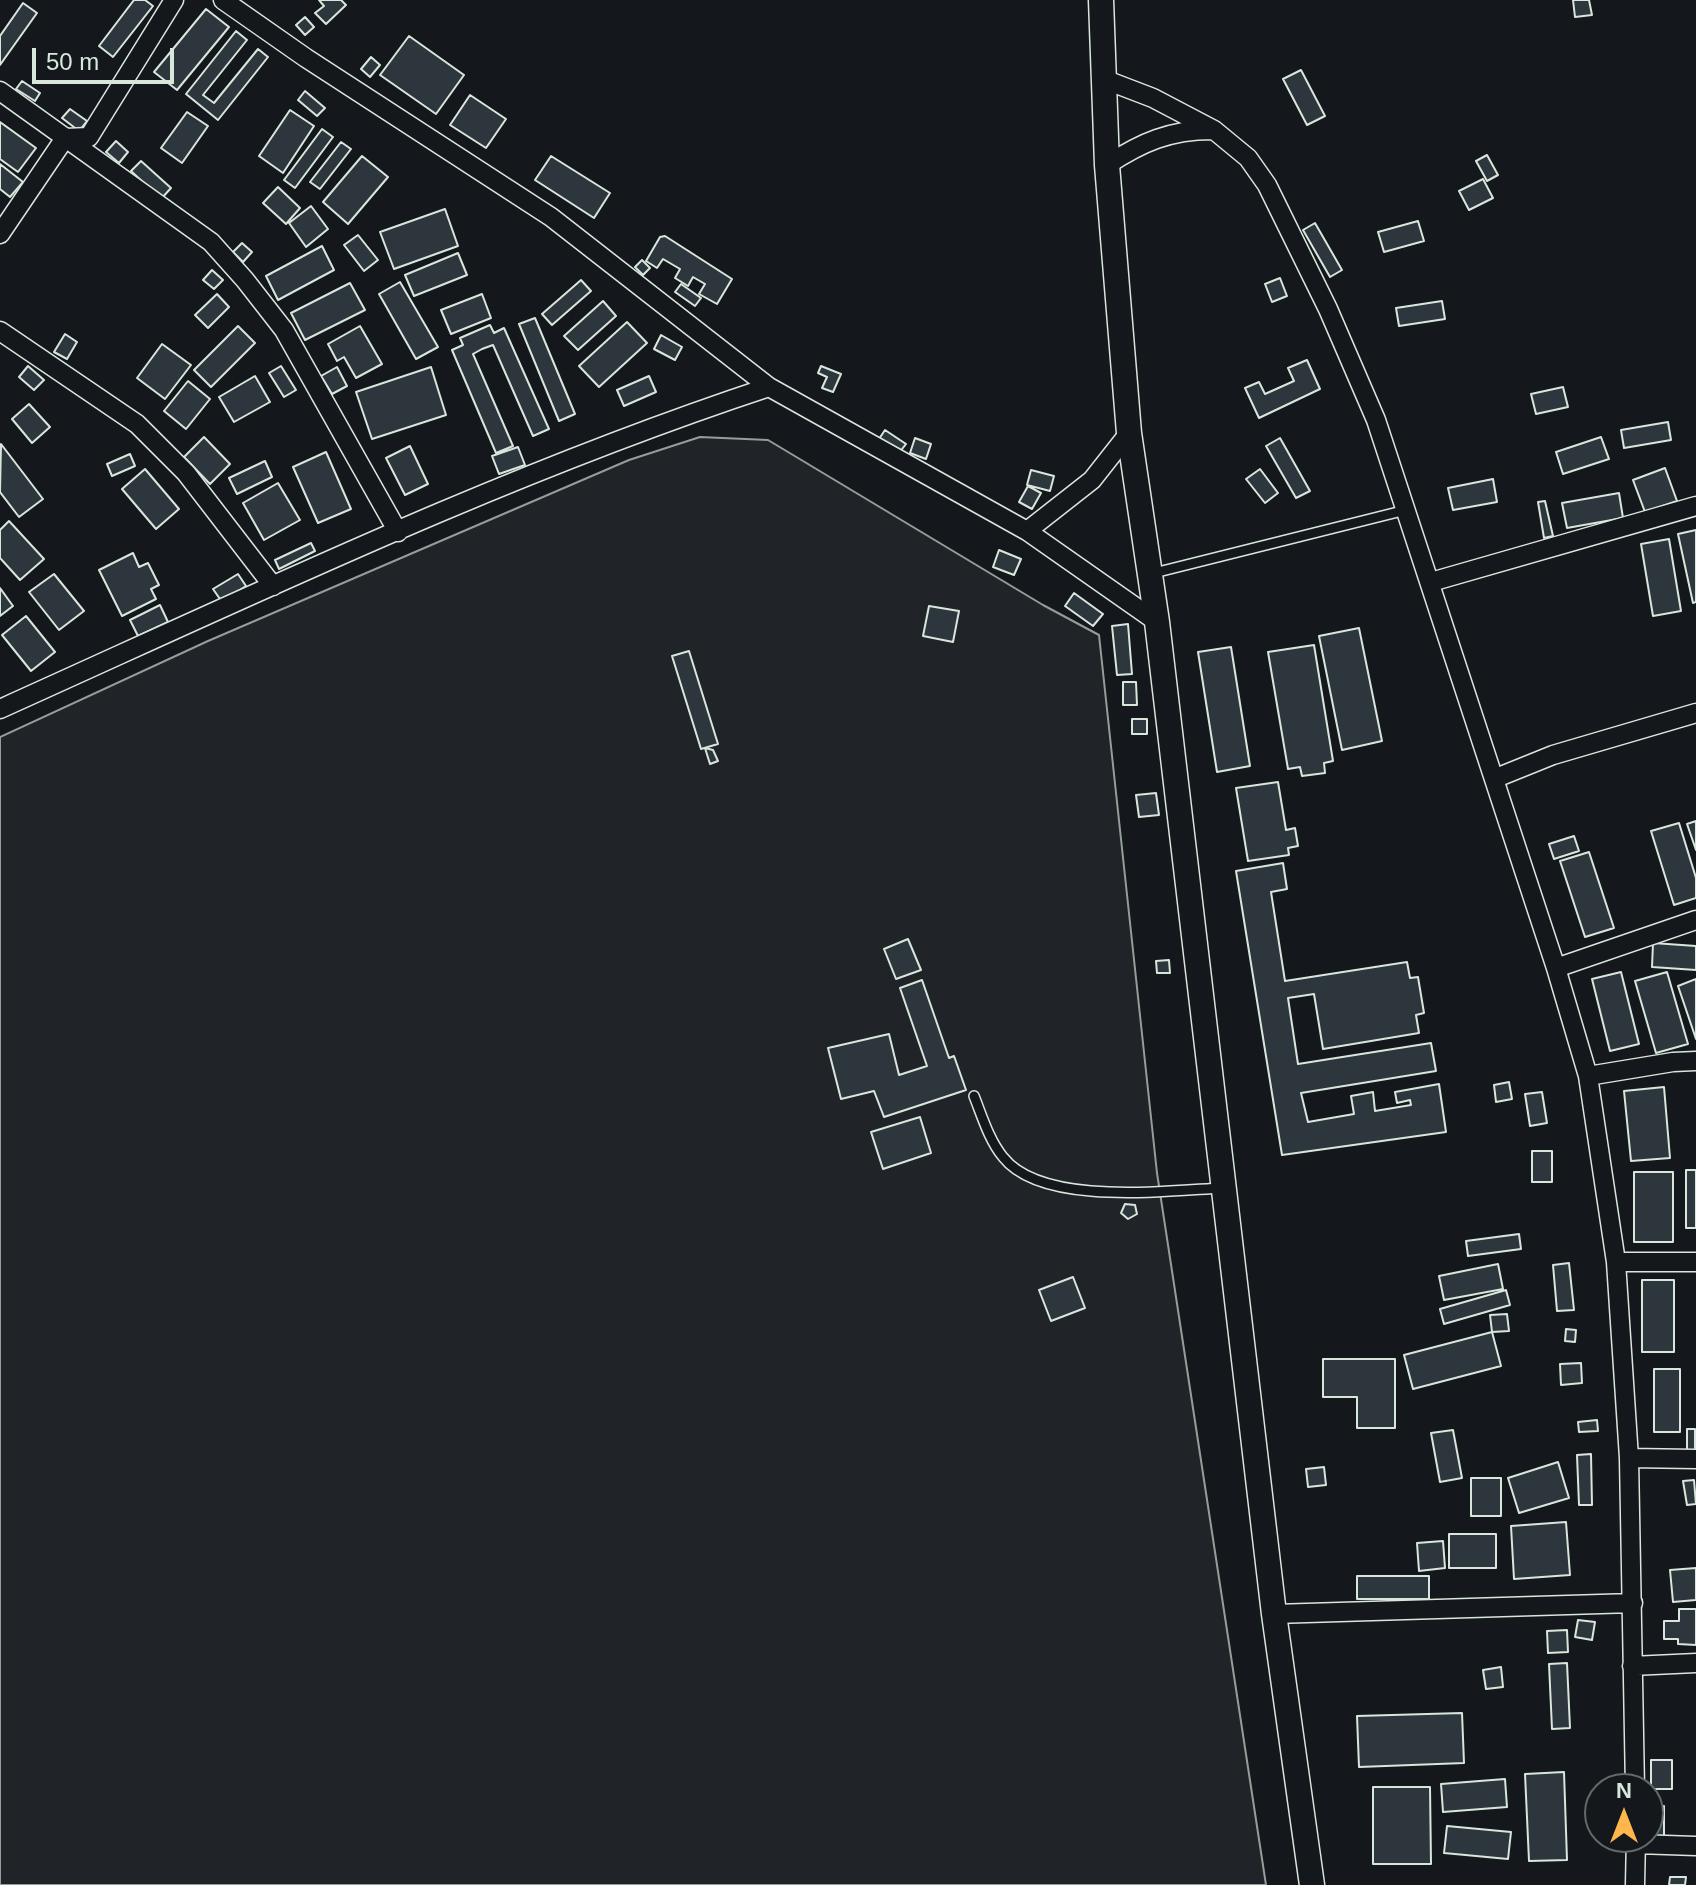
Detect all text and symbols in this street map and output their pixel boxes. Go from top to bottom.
scale bar [36,32,178,82]
text: 50 m [46,48,99,75]
north arrow [1584,1773,1664,1853]
text: N [1616,1778,1632,1803]

